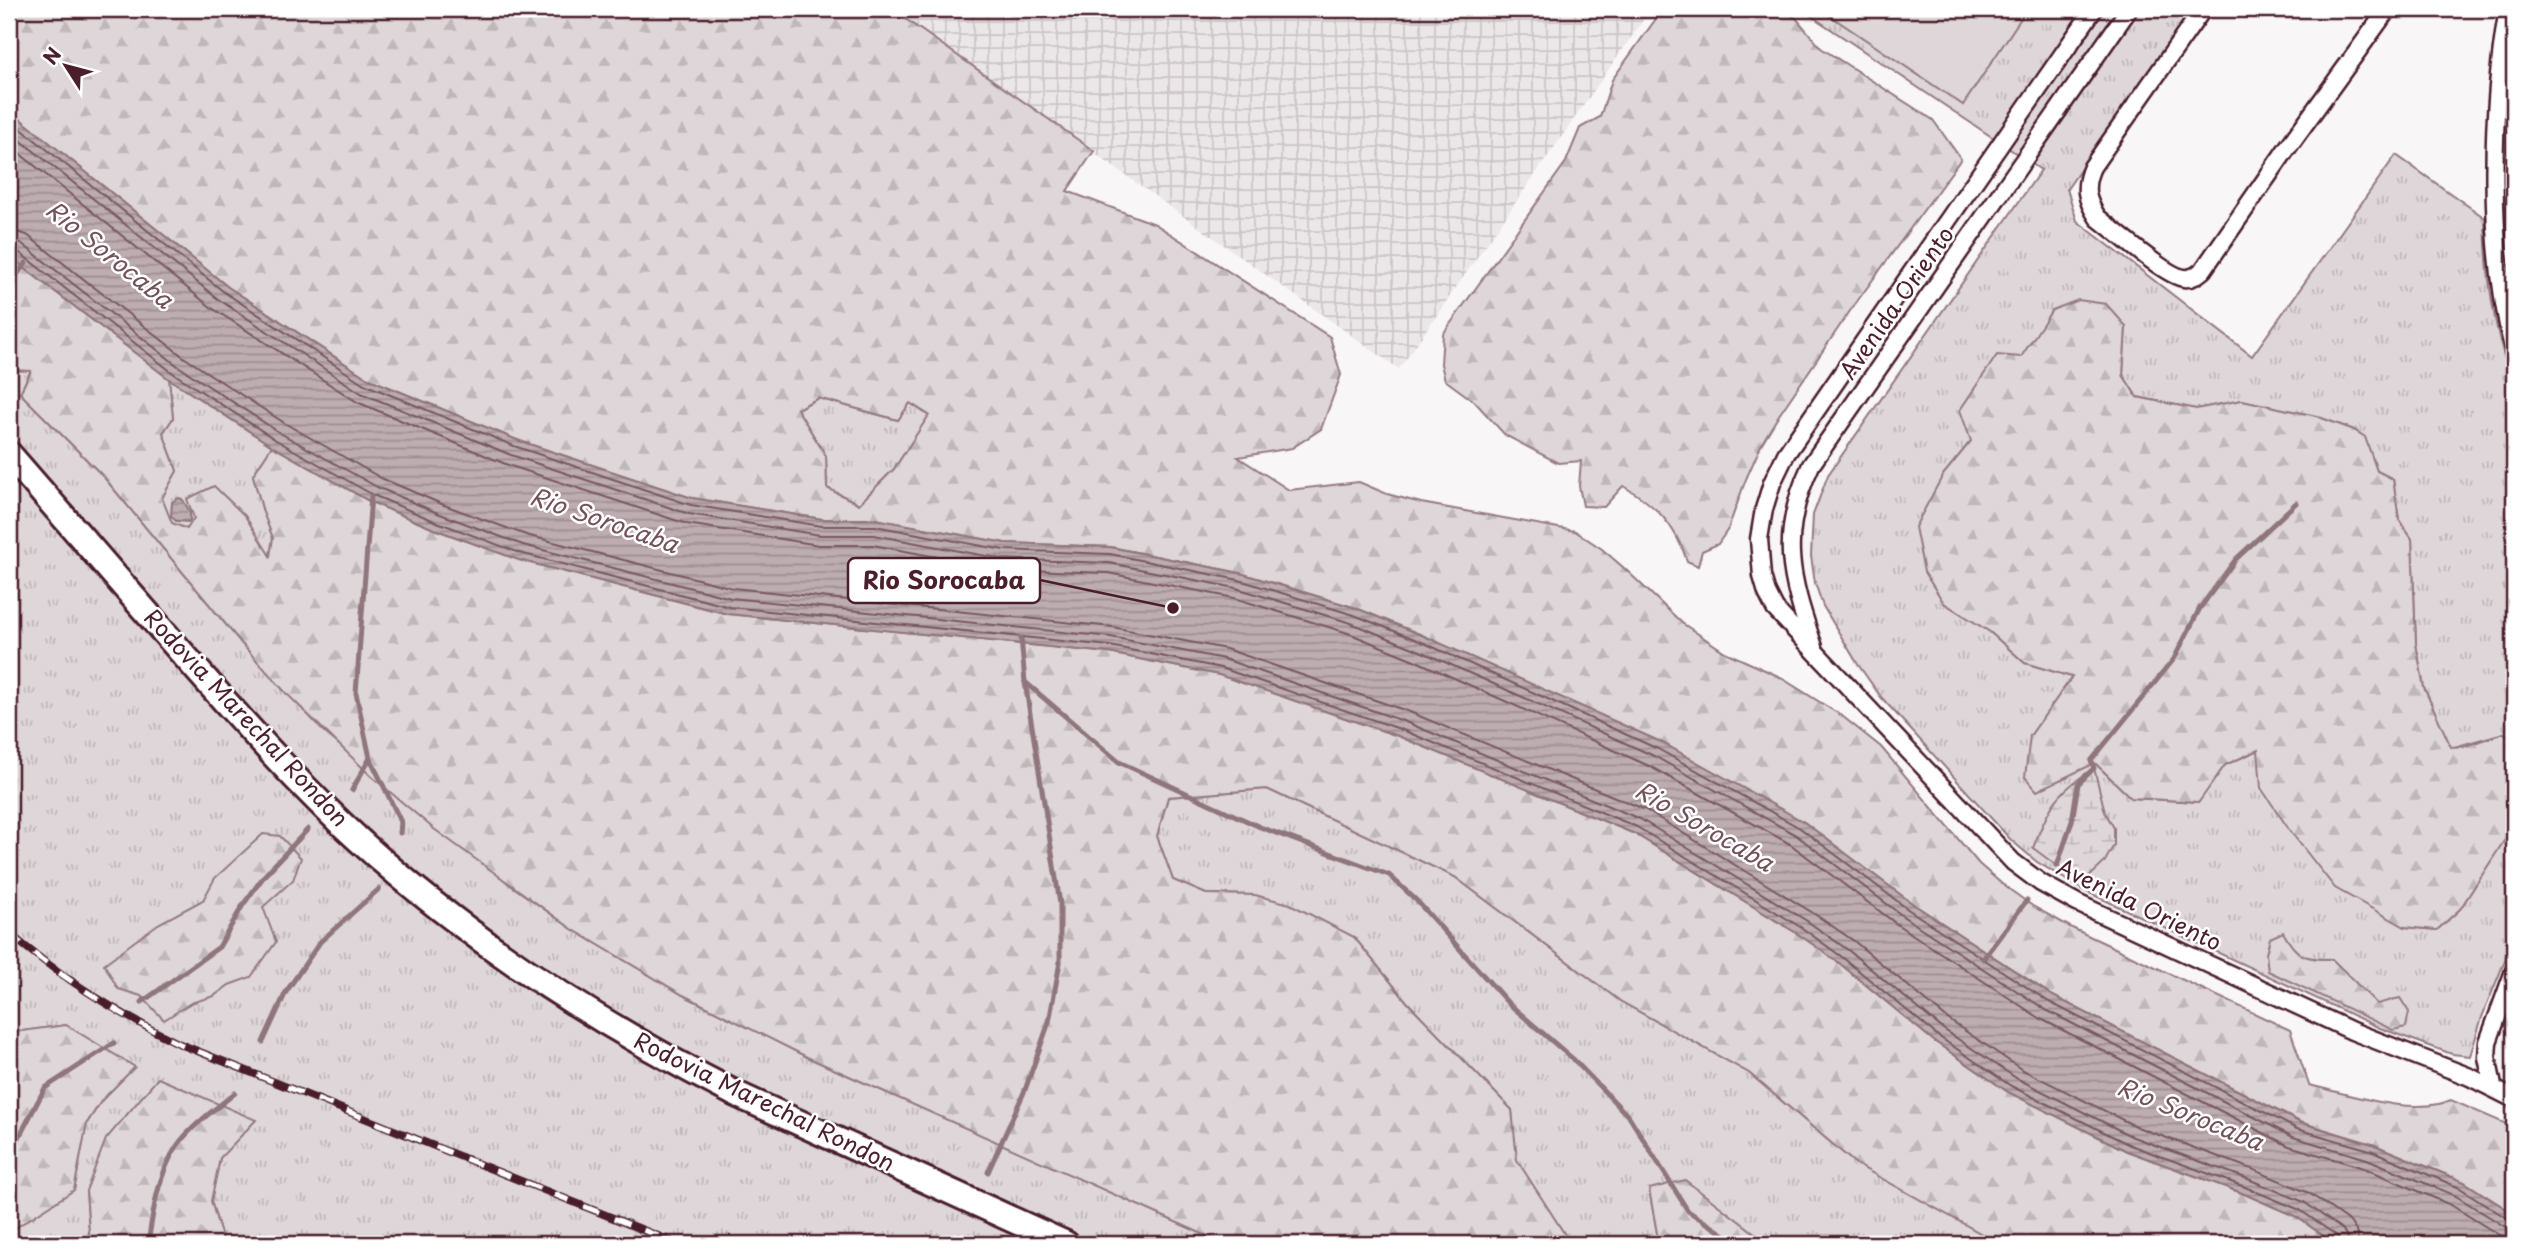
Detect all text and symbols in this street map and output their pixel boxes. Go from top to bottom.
north arrow [32,32,102,102]
text: N [36,41,67,70]
water label: Rio Sorocaba [39,191,182,317]
street label: Avenida Oriento [1830,218,1962,386]
water label: Rio Sorocaba [526,477,684,562]
callout: Rio Sorocaba [848,558,1040,603]
text: Rio Sorocaba [863,561,1026,597]
street label: Rodovia Marechal Rondon [137,600,358,834]
water label: Rio Sorocaba [1629,771,1782,880]
street label: Avenida Oriento [2051,849,2228,959]
street label: Rodovia Marechal Rondon [628,1022,901,1179]
water label: Rio Sorocaba [2112,1068,2270,1159]

